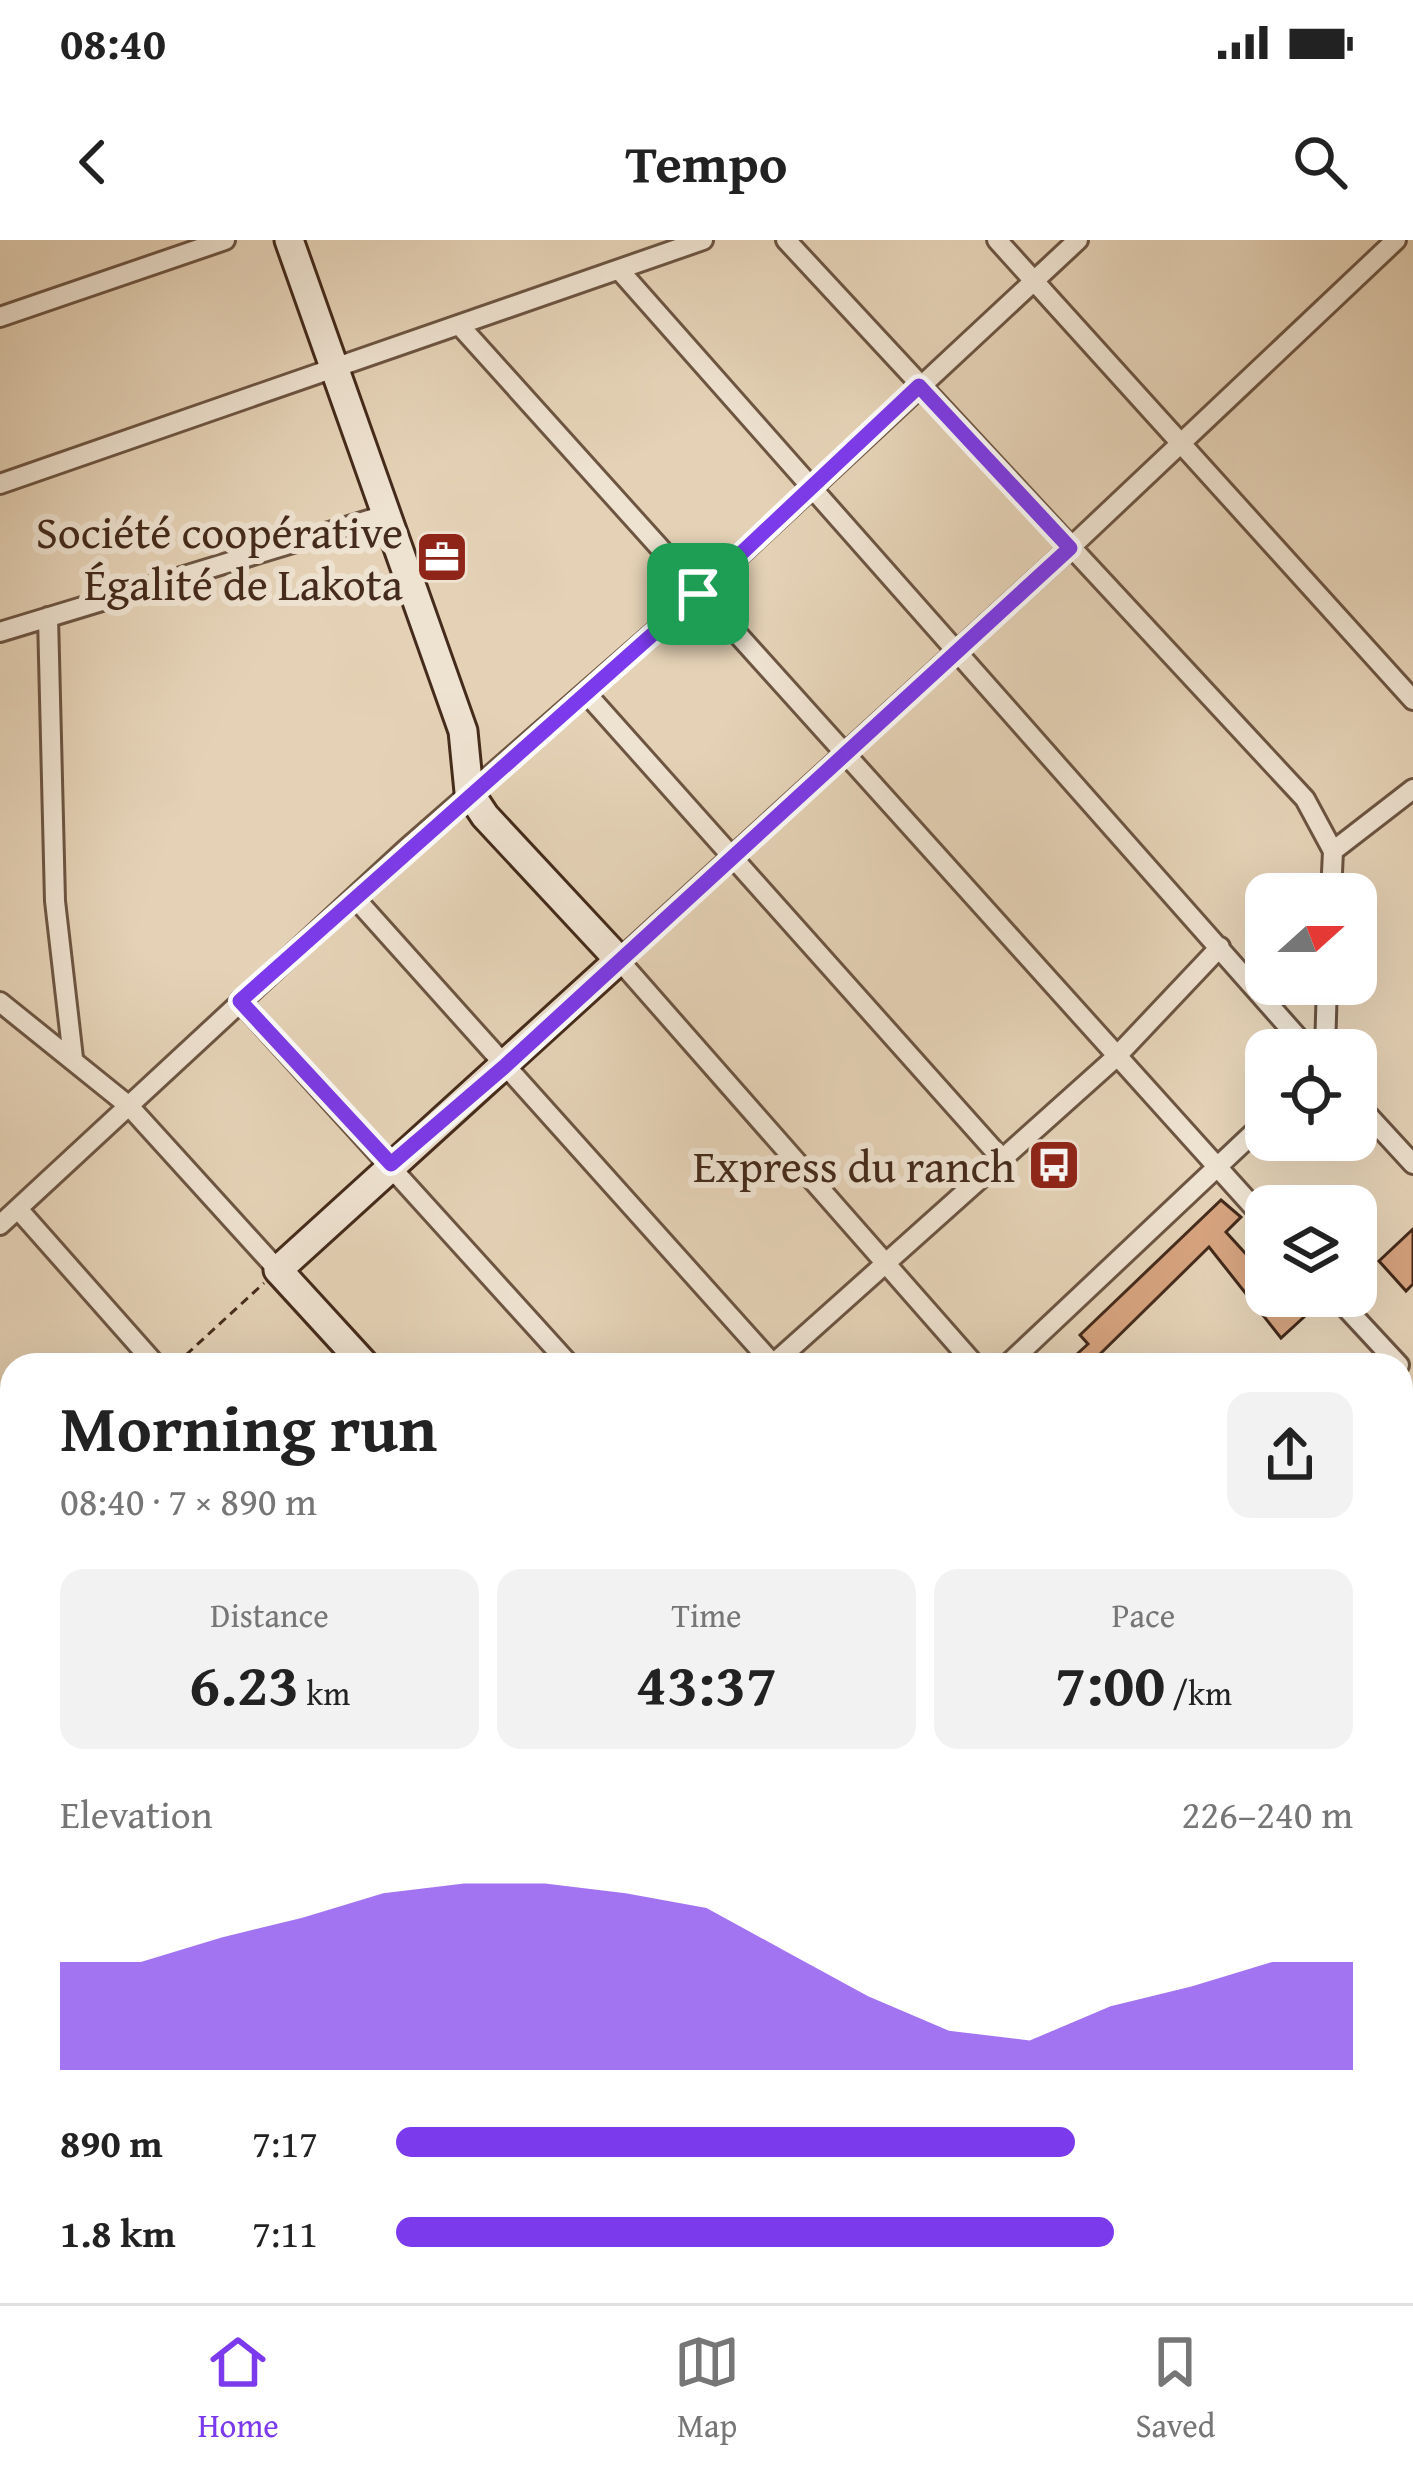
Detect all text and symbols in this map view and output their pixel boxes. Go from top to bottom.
text: 08:40 [60,10,166,75]
text: Tempo [626,123,788,202]
icon: back [60,129,126,195]
icon: search [1287,129,1353,195]
place label: Société coopérative Égalité de Lakota [36,499,403,616]
office icon: Société coopérative Égalité de Lakota [414,529,470,585]
pin [647,543,749,645]
icon: arrive [665,561,731,627]
north arrow [1245,873,1377,1005]
map controls [1245,873,1377,1317]
button: locate [1245,1029,1377,1161]
place label: Express du ranch [693,1133,1015,1198]
bus stop icon: Express du ranch [1026,1137,1082,1193]
button: layers [1245,1185,1377,1317]
text: Morning run [60,1378,437,1475]
button: share [1227,1392,1353,1518]
text: 08:40 · 7 × 890 m [60,1472,317,1529]
text: Distance [210,1591,329,1639]
text: Time [671,1591,742,1639]
text: Pace [1112,1591,1175,1639]
text: 6.23 [189,1639,299,1727]
text: 43:37 [636,1639,777,1727]
text: 7:00 [1055,1639,1165,1727]
text: km [299,1669,350,1717]
text: /km [1165,1669,1232,1717]
text: Elevation [60,1785,213,1842]
text: 226–240 m [1181,1785,1353,1842]
text: 890 m [60,2114,163,2171]
text: 7:17 [252,2114,318,2171]
text: 1.8 km [60,2204,176,2261]
text: 7:11 [252,2204,318,2261]
tab: Home [198,2329,279,2449]
tab: Map [674,2329,740,2449]
tab: Saved [1135,2329,1215,2449]

